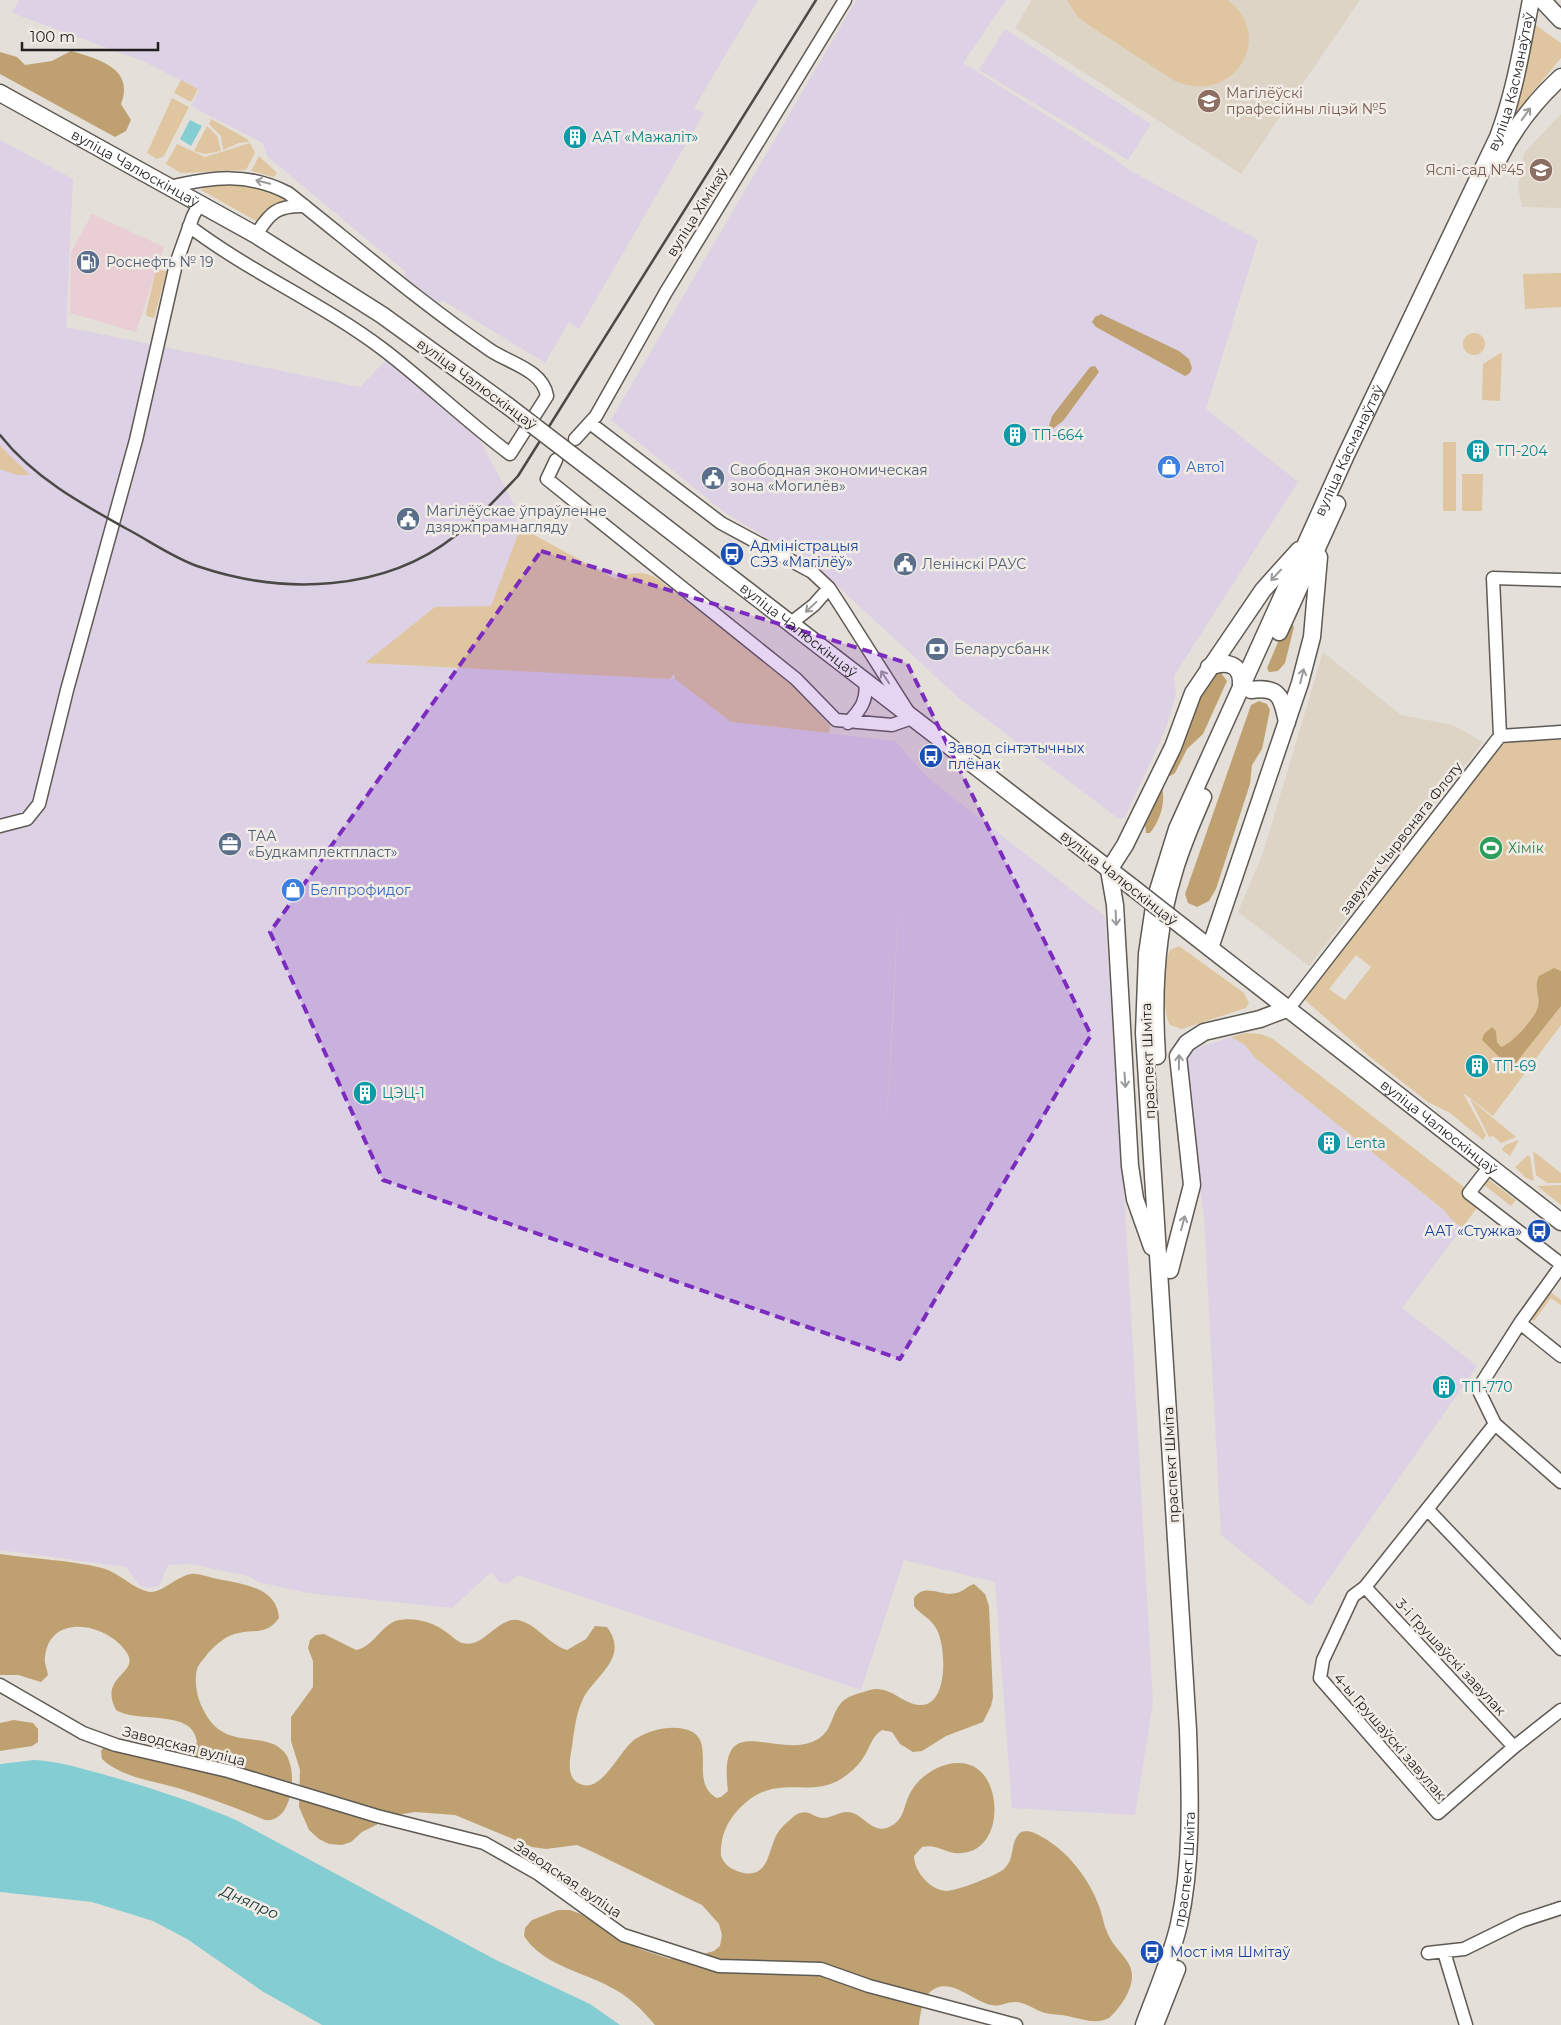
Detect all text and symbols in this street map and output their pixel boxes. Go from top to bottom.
street label: вуліца Касманаўтаў [1484,10,1538,154]
scale bar [22,20,159,52]
text: 100 m [30,27,75,46]
place label: Магілёўскі прафесійны ліцэй №5 [1226,84,1387,118]
school or university icon: Магілёўскі прафесійны ліцэй №5 [1196,88,1222,114]
one-way arrow [1521,107,1532,121]
building icon: ААТ «Мажаліт» [562,124,588,150]
street label: вуліца Чалюскінцаў [68,125,203,211]
place label: ААТ «Мажаліт» [592,128,698,146]
school or university icon: Яслі-сад №45 [1528,157,1554,183]
place label: Яслі-сад №45 [1425,161,1524,179]
street label: вуліца Хімікаў [662,164,732,260]
one-way arrow [255,177,271,186]
fuel station icon: Роснефть № 19 [75,249,101,275]
place label: Роснефть № 19 [106,253,214,271]
street label: вуліца Чалюскінцаў [413,334,541,434]
street label: вуліца Касманаўтаў [1311,381,1387,519]
building icon: ТП-664 [1002,422,1028,448]
place label: ТП-664 [1032,426,1084,444]
building icon: ТП-204 [1465,438,1491,464]
place label: ТП-204 [1496,442,1548,460]
shop icon: Авто1 [1156,454,1182,480]
place label: Авто1 [1186,458,1225,476]
place label: Свободная экономическая зона «Могилёв» [730,461,928,495]
public building icon: Свободная экономическая зона «Могилёв» [700,465,726,491]
place label: Магілёўскае ўпраўленне дзяржпрамнагляду [426,502,607,536]
public building icon: Магілёўскае ўпраўленне дзяржпрамнагляду [395,506,421,532]
place label: Адміністрацыя СЭЗ «Магілёў» [750,537,859,571]
bus stop icon: Адміністрацыя СЭЗ «Магілёў» [719,541,745,567]
public building icon: Ленінскі РАУС [892,551,918,577]
place label: Ленінскі РАУС [922,555,1026,573]
one-way arrow [1270,569,1282,581]
street label: вуліца Чалюскінцаў [736,579,861,681]
one-way arrow [805,601,817,613]
bank icon: Беларусбанк [924,636,950,662]
place label: Беларусбанк [954,640,1049,658]
one-way arrow [1298,669,1307,685]
one-way arrow [880,671,890,685]
place label: Завод сінтэтычных плёнак [948,739,1085,773]
bus stop icon: Завод сінтэтычных плёнак [918,743,944,769]
street label: завулак Чырвонага Флоту [1336,758,1466,918]
place label: ТАА «Будкамплектпласт» [248,827,397,861]
street label: вуліца Чалюскінцаў [1057,827,1181,930]
office icon: ТАА «Будкамплектпласт» [217,831,243,857]
sports icon: Хімік [1478,835,1504,861]
place label: Хімік [1508,839,1544,857]
shop icon: Белпрофидог [280,877,306,903]
place label: Белпрофидог [310,881,411,899]
one-way arrow [1111,910,1120,926]
street label: праспект Шміта [1137,1003,1159,1119]
building icon: ТП-69 [1464,1053,1490,1079]
one-way arrow [1175,1055,1184,1071]
place label: ТП-69 [1494,1057,1536,1075]
one-way arrow [1120,1072,1130,1088]
street label: вуліца Чалюскінцаў [1377,1076,1502,1179]
building icon: ЦЭЦ-1 [352,1080,378,1106]
place label: ЦЭЦ-1 [382,1084,425,1102]
building icon: Lenta [1316,1130,1342,1156]
place label: Lenta [1346,1134,1386,1152]
one-way arrow [1179,1215,1188,1231]
bus stop icon: ААТ «Стужка» [1526,1218,1552,1244]
place label: ААТ «Стужка» [1425,1222,1522,1240]
building icon: ТП-770 [1431,1374,1457,1400]
place label: ТП-770 [1462,1378,1512,1396]
street label: праспект Шміта [1159,1406,1183,1524]
street label: 3-і Грушаўскі завулак [1392,1595,1510,1719]
street label: 4-ы Грушаўскі завулак [1330,1669,1450,1803]
street label: Заводская вуліца [121,1722,247,1770]
street label: праспект Шміта [1170,1811,1199,1929]
street label: Заводская вуліца [511,1836,625,1922]
water label: Дняпро [216,1880,282,1923]
bus stop icon: Мост імя Шмітаў [1139,1939,1165,1965]
place label: Мост імя Шмітаў [1170,1943,1290,1961]

